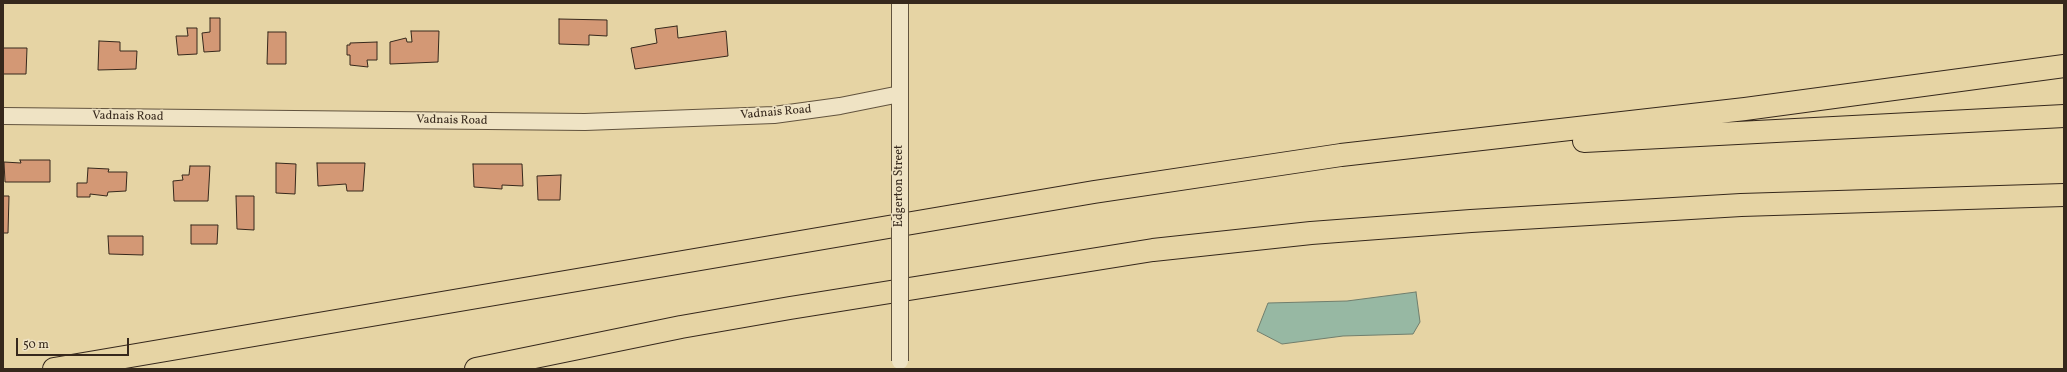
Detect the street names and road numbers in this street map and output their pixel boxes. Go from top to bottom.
street label: Vadnais Road [740,103,812,123]
street label: Vadnais Road [92,109,164,125]
street label: Vadnais Road [416,113,488,129]
street label: Edgerton Street [893,145,907,227]

